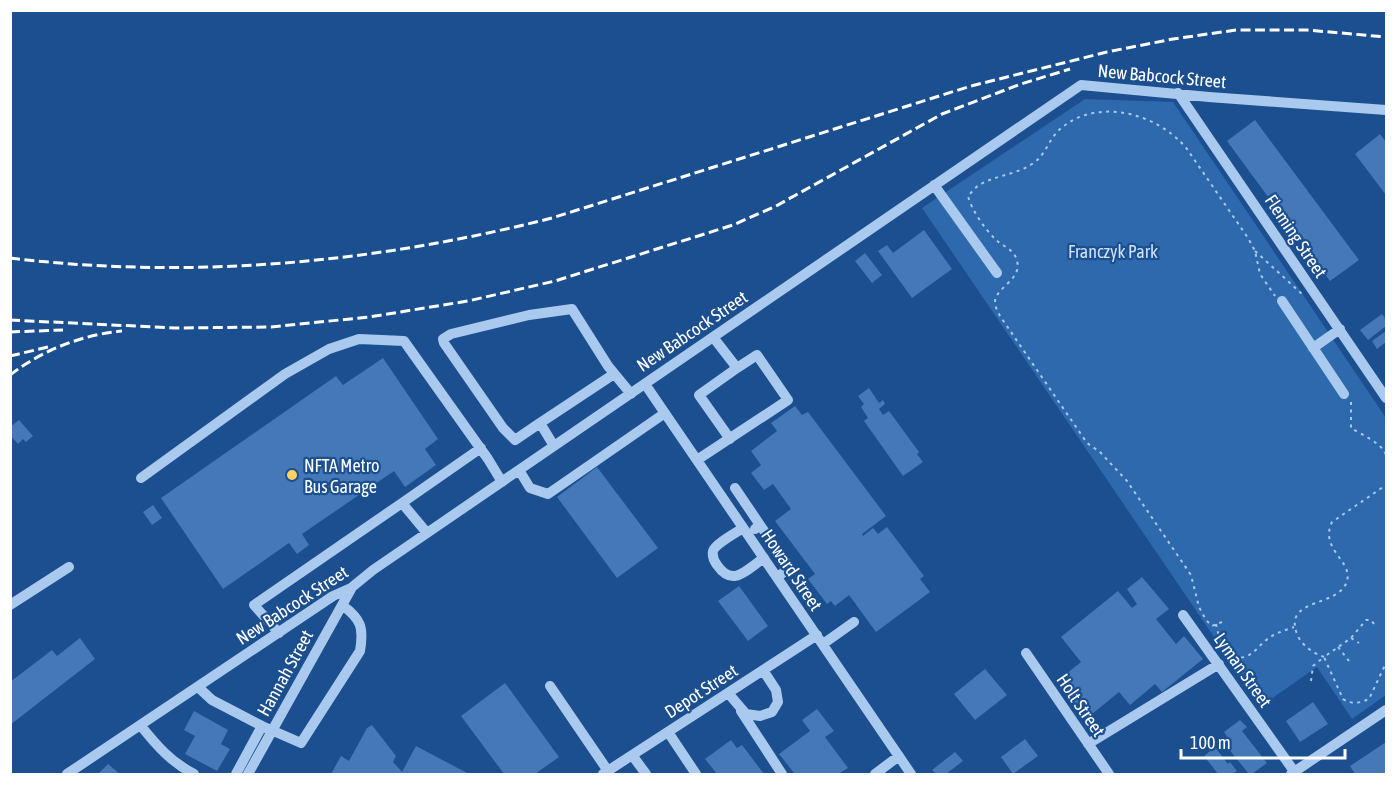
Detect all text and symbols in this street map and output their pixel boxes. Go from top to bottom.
street label: New Babcock Street [1097,60,1227,92]
street label: Fleming Street [1261,191,1331,281]
park label: Franczyk Park [1068,241,1158,262]
street label: New Babcock Street [633,286,751,376]
place label: NFTA Metro Bus Garage [304,455,380,497]
marker: NFTA Metro Bus Garage [285,468,299,482]
street label: Howard Street [757,525,827,615]
street label: New Babcock Street [232,561,352,649]
street label: Hannah Street [253,626,317,720]
street label: Lyman Street [1210,629,1276,711]
street label: Depot Street [661,660,741,722]
street label: Holt Street [1052,670,1110,740]
scale bar [1181,722,1344,760]
text: 100 m [1190,732,1231,753]

